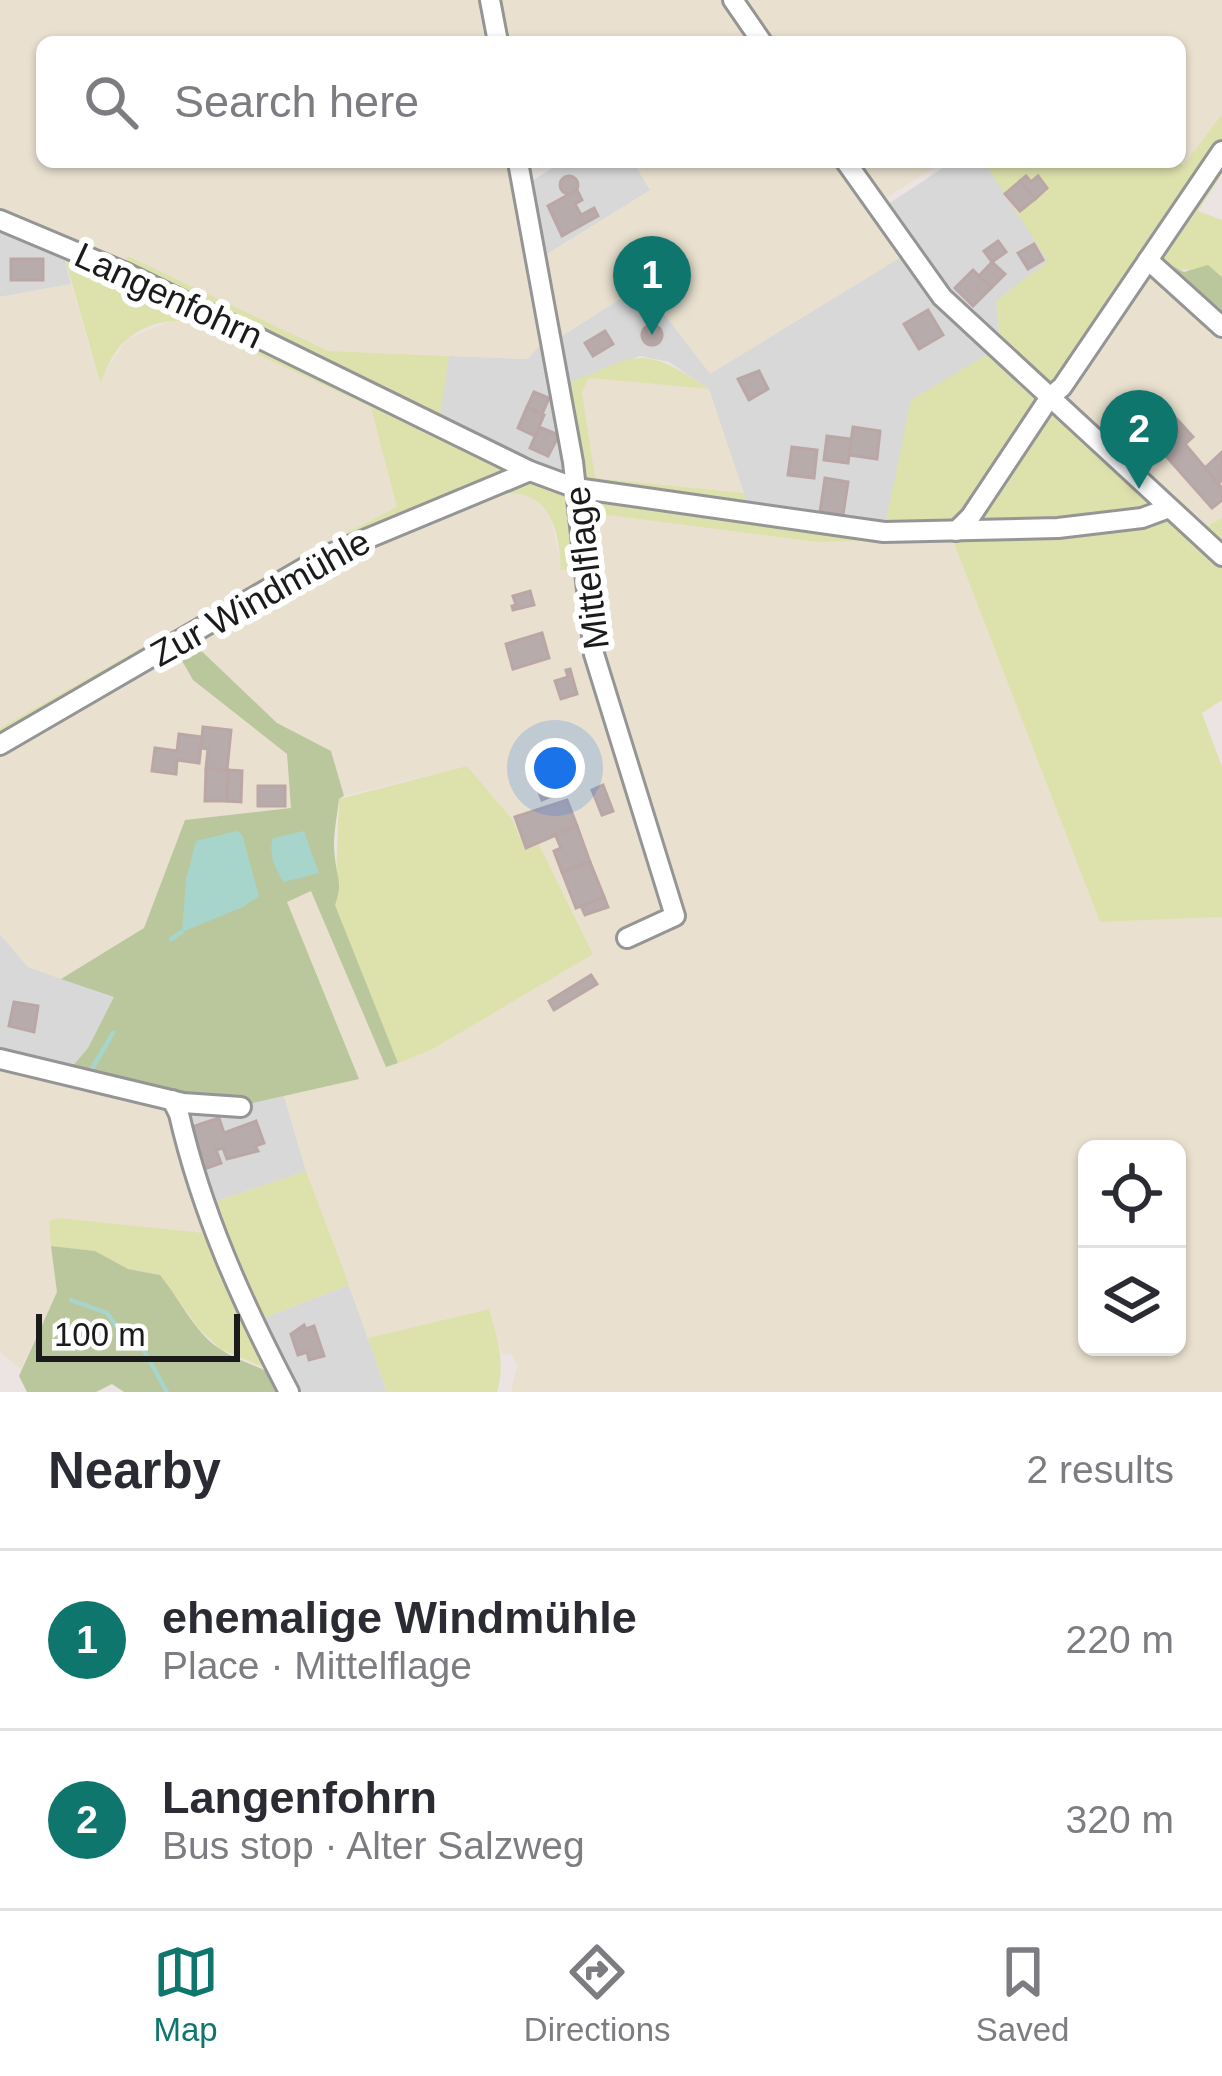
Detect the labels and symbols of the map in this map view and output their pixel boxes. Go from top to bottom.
street label: Langenfohrn [69,234,269,357]
pin: 1 [613,236,691,335]
pin: 2 [1100,390,1178,489]
street label: Mittelflage [556,484,617,652]
street label: Zur Windmühle [144,520,377,675]
your location [525,738,585,798]
scale bar [36,1308,240,1361]

